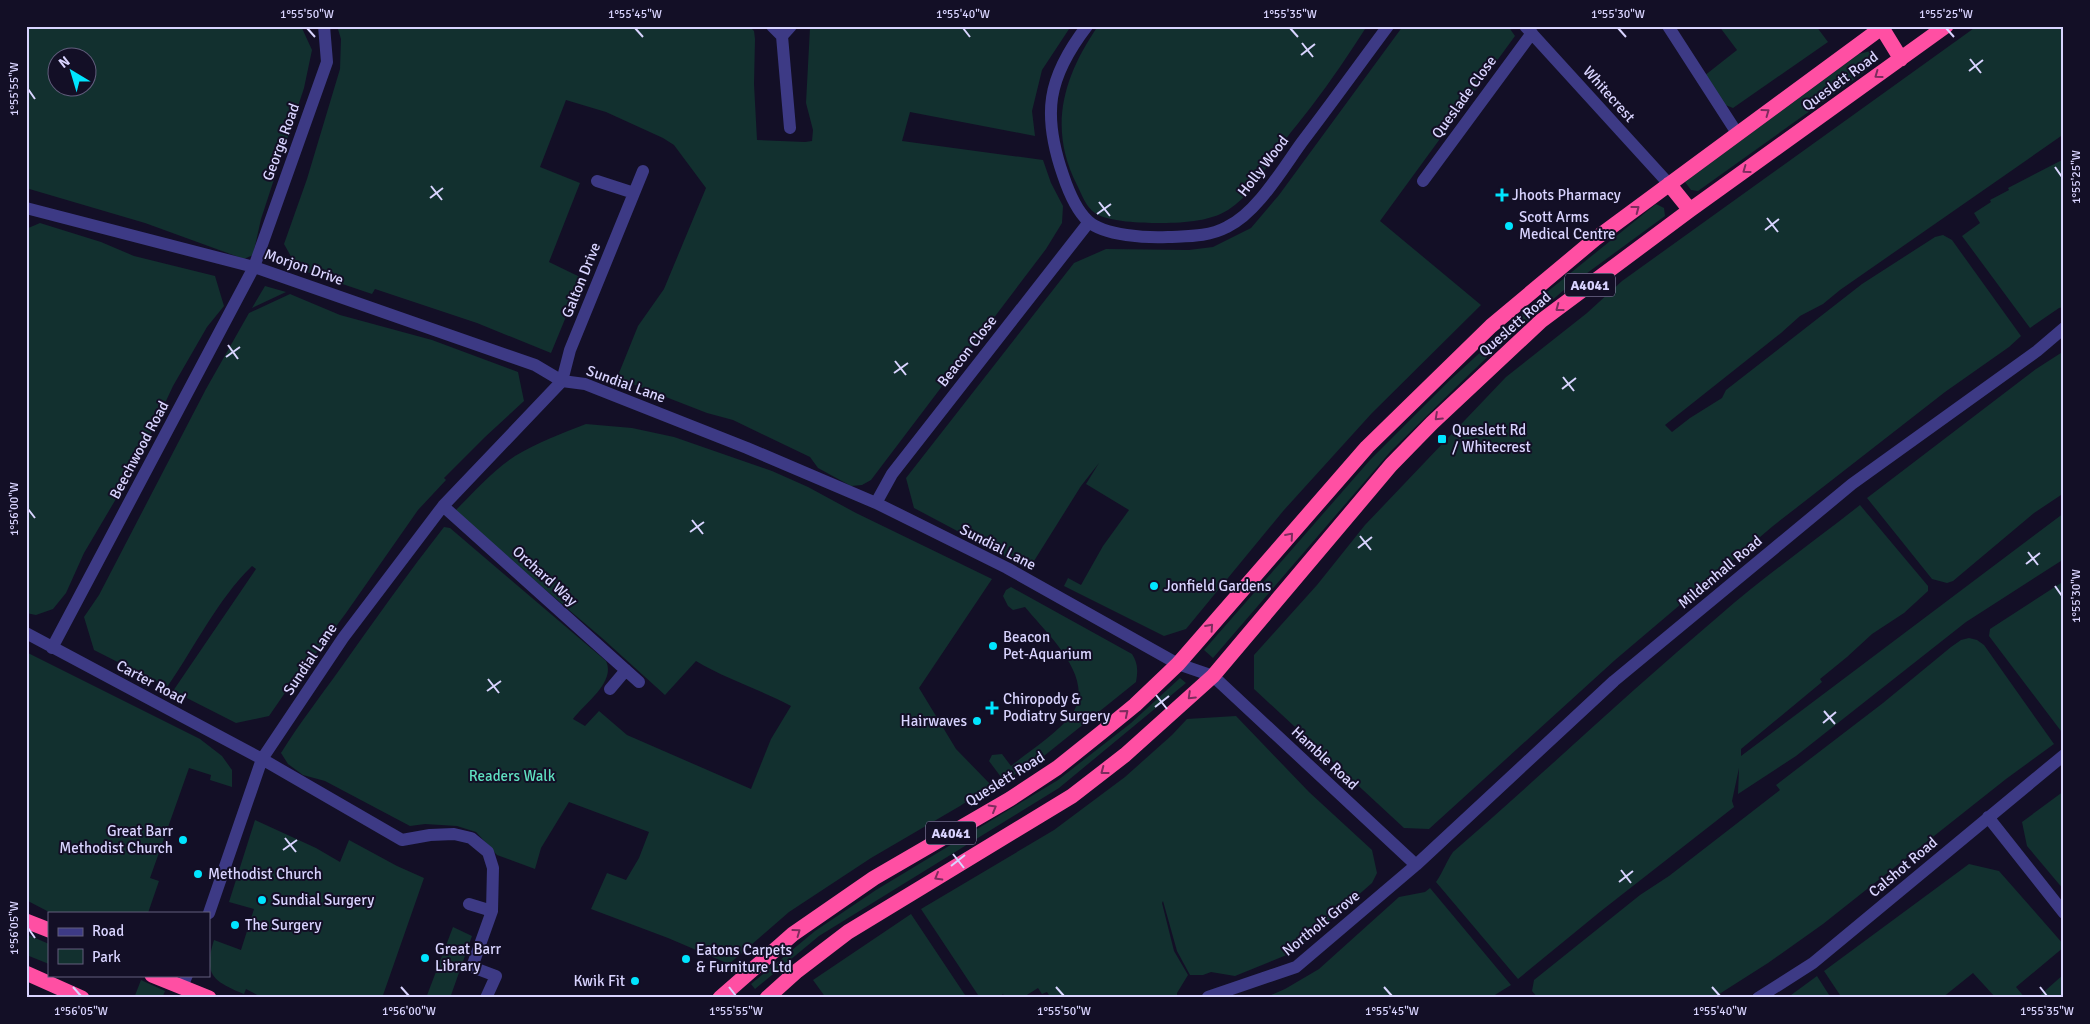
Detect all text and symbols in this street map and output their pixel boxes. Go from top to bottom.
text: 1°55'50"W [280,7,334,22]
text: 1°55'45"W [608,7,662,22]
text: 1°55'40"W [936,7,990,22]
text: 1°55'35"W [1263,7,1317,22]
text: 1°55'30"W [1591,7,1645,22]
text: 1°55'25"W [1919,7,1973,22]
street label: Queslett Road [1798,47,1882,115]
north arrow [48,48,98,98]
text: N [55,52,73,72]
street label: Queslade Close [1428,52,1500,142]
text: 1°55'55"W [7,62,22,116]
street label: Whitecrest [1579,62,1639,126]
one-way arrow [1874,69,1884,78]
street label: George Road [259,101,303,183]
one-way arrow [1760,109,1770,118]
street label: Holly Wood [1234,132,1292,200]
text: 1°55'25"W [2069,150,2084,204]
one-way arrow [1742,164,1752,173]
place label: Jhoots Pharmacy [1512,186,1621,204]
marker: Jhoots Pharmacy [1496,189,1508,201]
one-way arrow [1630,206,1639,214]
place label: Scott Arms Medical Centre [1519,208,1616,243]
marker: Scott Arms Medical Centre [1503,220,1515,232]
street label: Galton Drive [558,240,604,320]
street label: Morjon Drive [262,245,346,289]
road number: A4041 [1565,274,1615,296]
street label: Queslett Road [1475,288,1555,360]
one-way arrow [1555,302,1565,311]
street label: Beacon Close [934,312,1000,390]
street label: Sundial Lane [584,361,668,407]
street label: Beechwood Road [106,398,172,502]
one-way arrow [1435,411,1444,420]
place label: Queslett Rd / Whitecrest [1452,421,1531,456]
marker: Queslett Rd / Whitecrest [1436,433,1448,445]
text: 1°56'00"W [7,482,22,536]
street label: Sundial Lane [957,520,1039,574]
street label: Mildenhall Road [1674,532,1766,612]
one-way arrow [1285,533,1294,542]
street label: Orchard Way [509,542,581,610]
text: 1°55'30"W [2069,569,2084,623]
place label: Jonfield Gardens [1164,577,1272,595]
marker: Jonfield Gardens [1148,580,1160,592]
street label: Sundial Lane [279,620,341,698]
one-way arrow [1204,624,1213,633]
place label: Beacon Pet-Aquarium [1003,628,1092,663]
marker: Beacon Pet-Aquarium [987,640,999,652]
street label: Carter Road [113,656,189,708]
place label: Chiropody & Podiatry Surgery [1003,690,1110,725]
one-way arrow [1187,691,1196,700]
marker: Chiropody & Podiatry Surgery [985,701,999,715]
one-way arrow [1119,711,1128,719]
place label: Hairwaves [901,712,967,730]
marker: Hairwaves [971,715,983,727]
street label: Hamble Road [1288,723,1362,794]
street label: Queslett Road [962,748,1048,810]
one-way arrow [1101,765,1110,773]
park label: Readers Walk [469,767,556,785]
one-way arrow [988,805,997,815]
road number: A4041 [926,821,976,844]
place label: Great Barr Methodist Church [59,822,173,857]
street label: Calshot Road [1865,833,1941,901]
marker: Great Barr Methodist Church [177,834,189,846]
place label: Methodist Church [208,865,322,883]
marker: Methodist Church [192,868,204,880]
one-way arrow [934,870,943,880]
street label: Northolt Grove [1279,886,1363,960]
place label: Sundial Surgery [272,891,374,909]
marker: Sundial Surgery [256,894,268,906]
text: 1°56'05"W [7,901,22,955]
legend [48,912,210,976]
place label: The Surgery [245,916,322,934]
marker: The Surgery [229,919,241,931]
text: Road [92,922,124,940]
one-way arrow [791,928,800,938]
place label: Great Barr Library [435,940,502,975]
place label: Eatons Carpets & Furniture Ltd [696,941,793,976]
text: Park [92,948,121,966]
marker: Great Barr Library [419,952,431,964]
marker: Eatons Carpets & Furniture Ltd [680,953,692,965]
place label: Kwik Fit [573,972,625,990]
marker: Kwik Fit [629,975,641,987]
text: 1°56'05"W [54,1004,108,1019]
text: 1°56'00"W [382,1004,436,1019]
text: 1°55'55"W [709,1004,763,1019]
text: 1°55'50"W [1037,1004,1091,1019]
text: 1°55'45"W [1365,1004,1419,1019]
text: 1°55'40"W [1693,1004,1747,1019]
text: 1°55'35"W [2020,1004,2074,1019]

